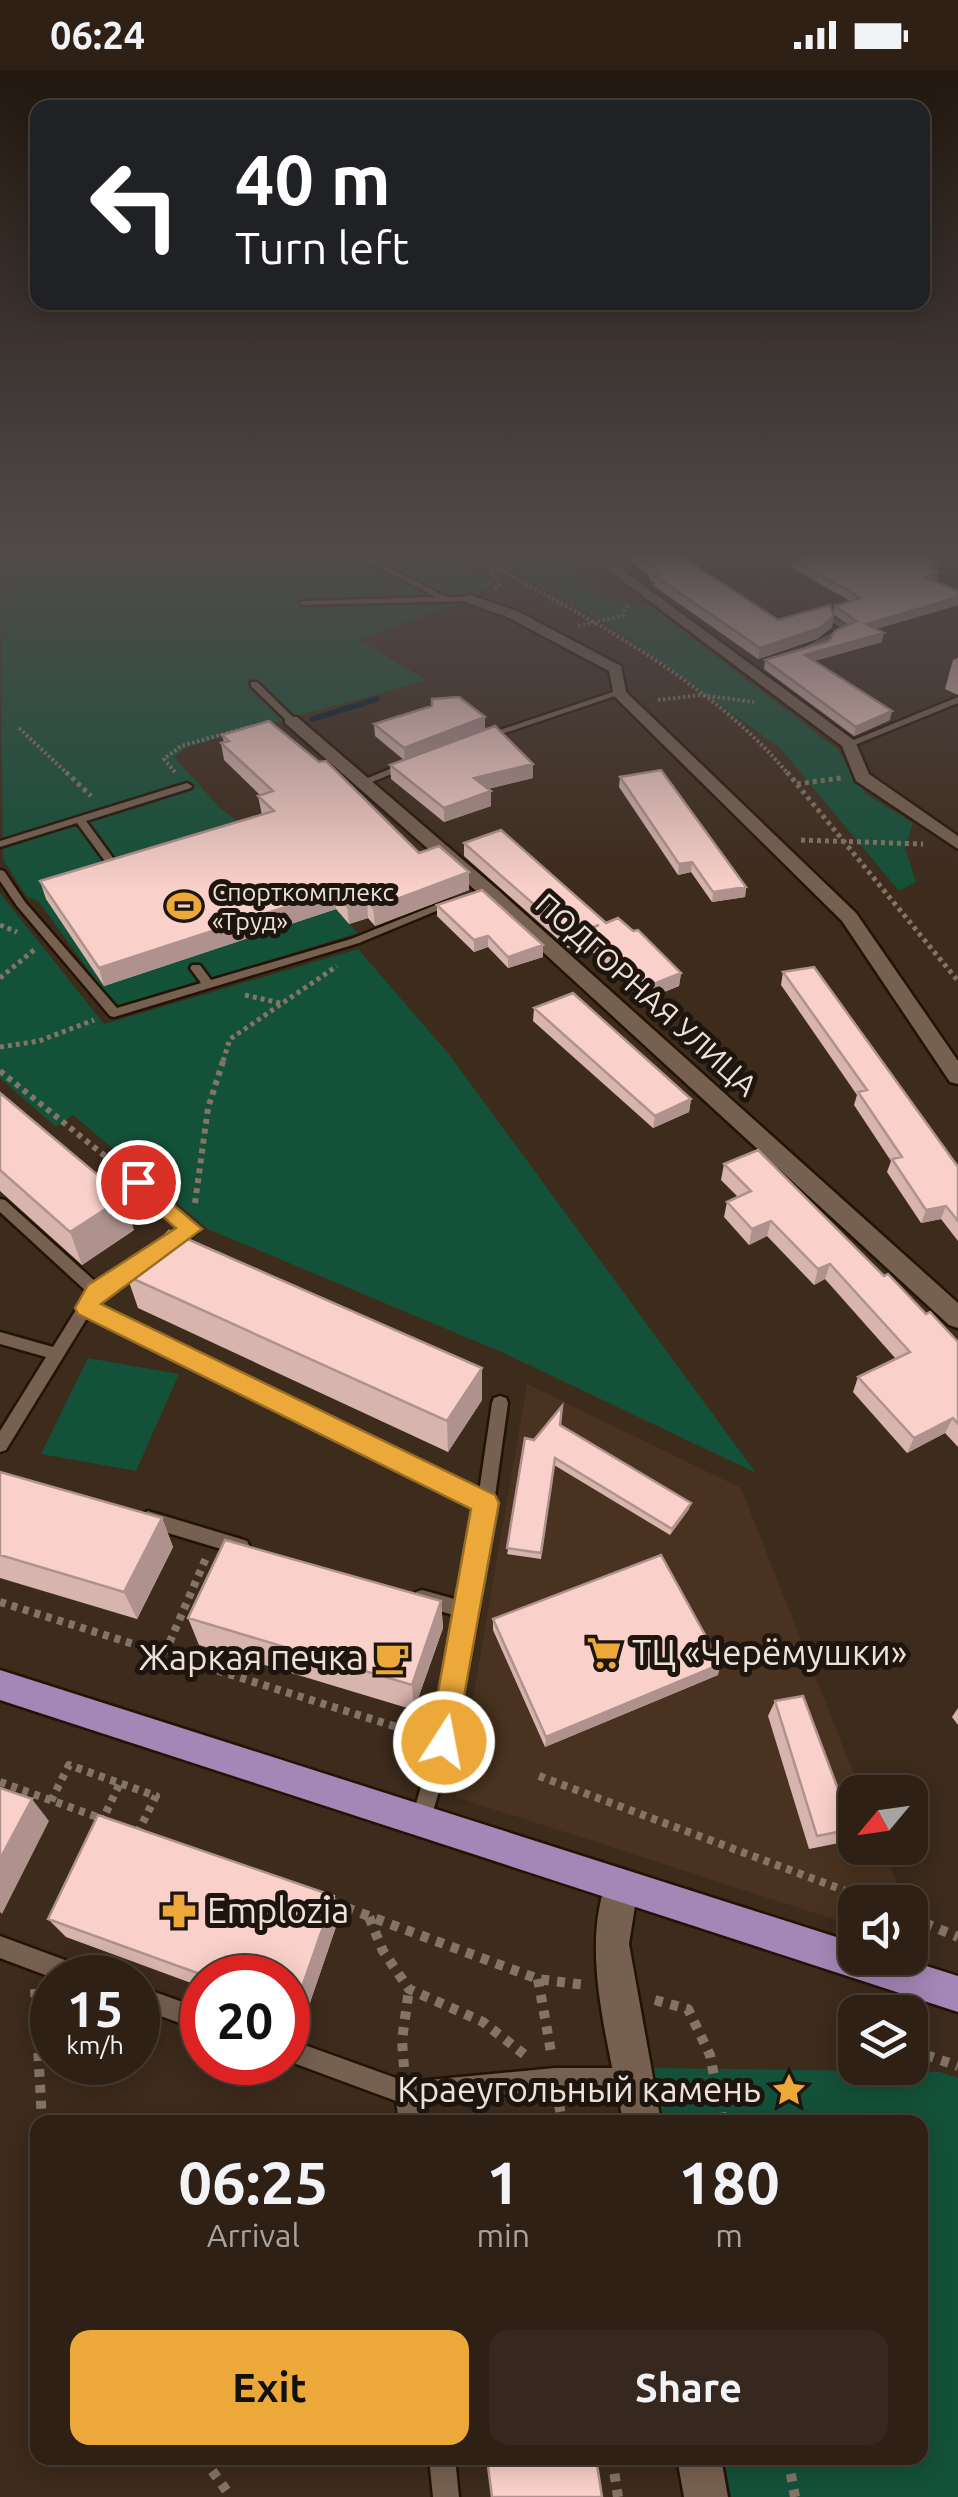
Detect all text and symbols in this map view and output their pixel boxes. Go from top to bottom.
text: 06:24 [50,14,145,56]
icon: left [70,140,200,270]
text: 40 m [235,140,391,218]
text: Turn left [235,222,409,273]
place label: Спорткомплекс «Труд» [212,878,394,935]
street label: ПОДГОРНАЯ УЛИЦА [529,886,765,1103]
sports icon: Спорткомплекс «Труд» [165,887,203,925]
pin [96,1140,181,1225]
icon: arrive [111,1155,166,1210]
place label: ТЦ «Черёмушки» [632,1632,907,1672]
supermarket icon: ТЦ «Черёмушки» [585,1634,623,1672]
place label: Жаркая печка [139,1637,364,1677]
cafe icon: Жаркая печка [373,1639,411,1677]
position arrow [392,1690,496,1794]
north arrow [838,1775,928,1865]
map controls [838,1775,928,2085]
button: sound [838,1885,928,1975]
place label: Emplozia [207,1890,349,1930]
pharmacy icon: Emplozia [160,1892,198,1930]
speed limit sign: 20 [180,1955,310,2085]
text: 15 [67,1980,123,2036]
button: layers [838,1995,928,2085]
text: km/h [66,2031,124,2059]
place label: Краеугольный камень [397,2069,761,2109]
place icon: Краеугольный камень [770,2071,808,2109]
text: 06:25 [178,2148,328,2215]
text: 1 [486,2148,520,2215]
text: 180 [678,2148,780,2215]
text: Arrival [207,2217,300,2253]
text: min [476,2217,530,2253]
text: m [715,2217,743,2253]
button: Exit [70,2330,469,2445]
button: Share [489,2330,888,2445]

